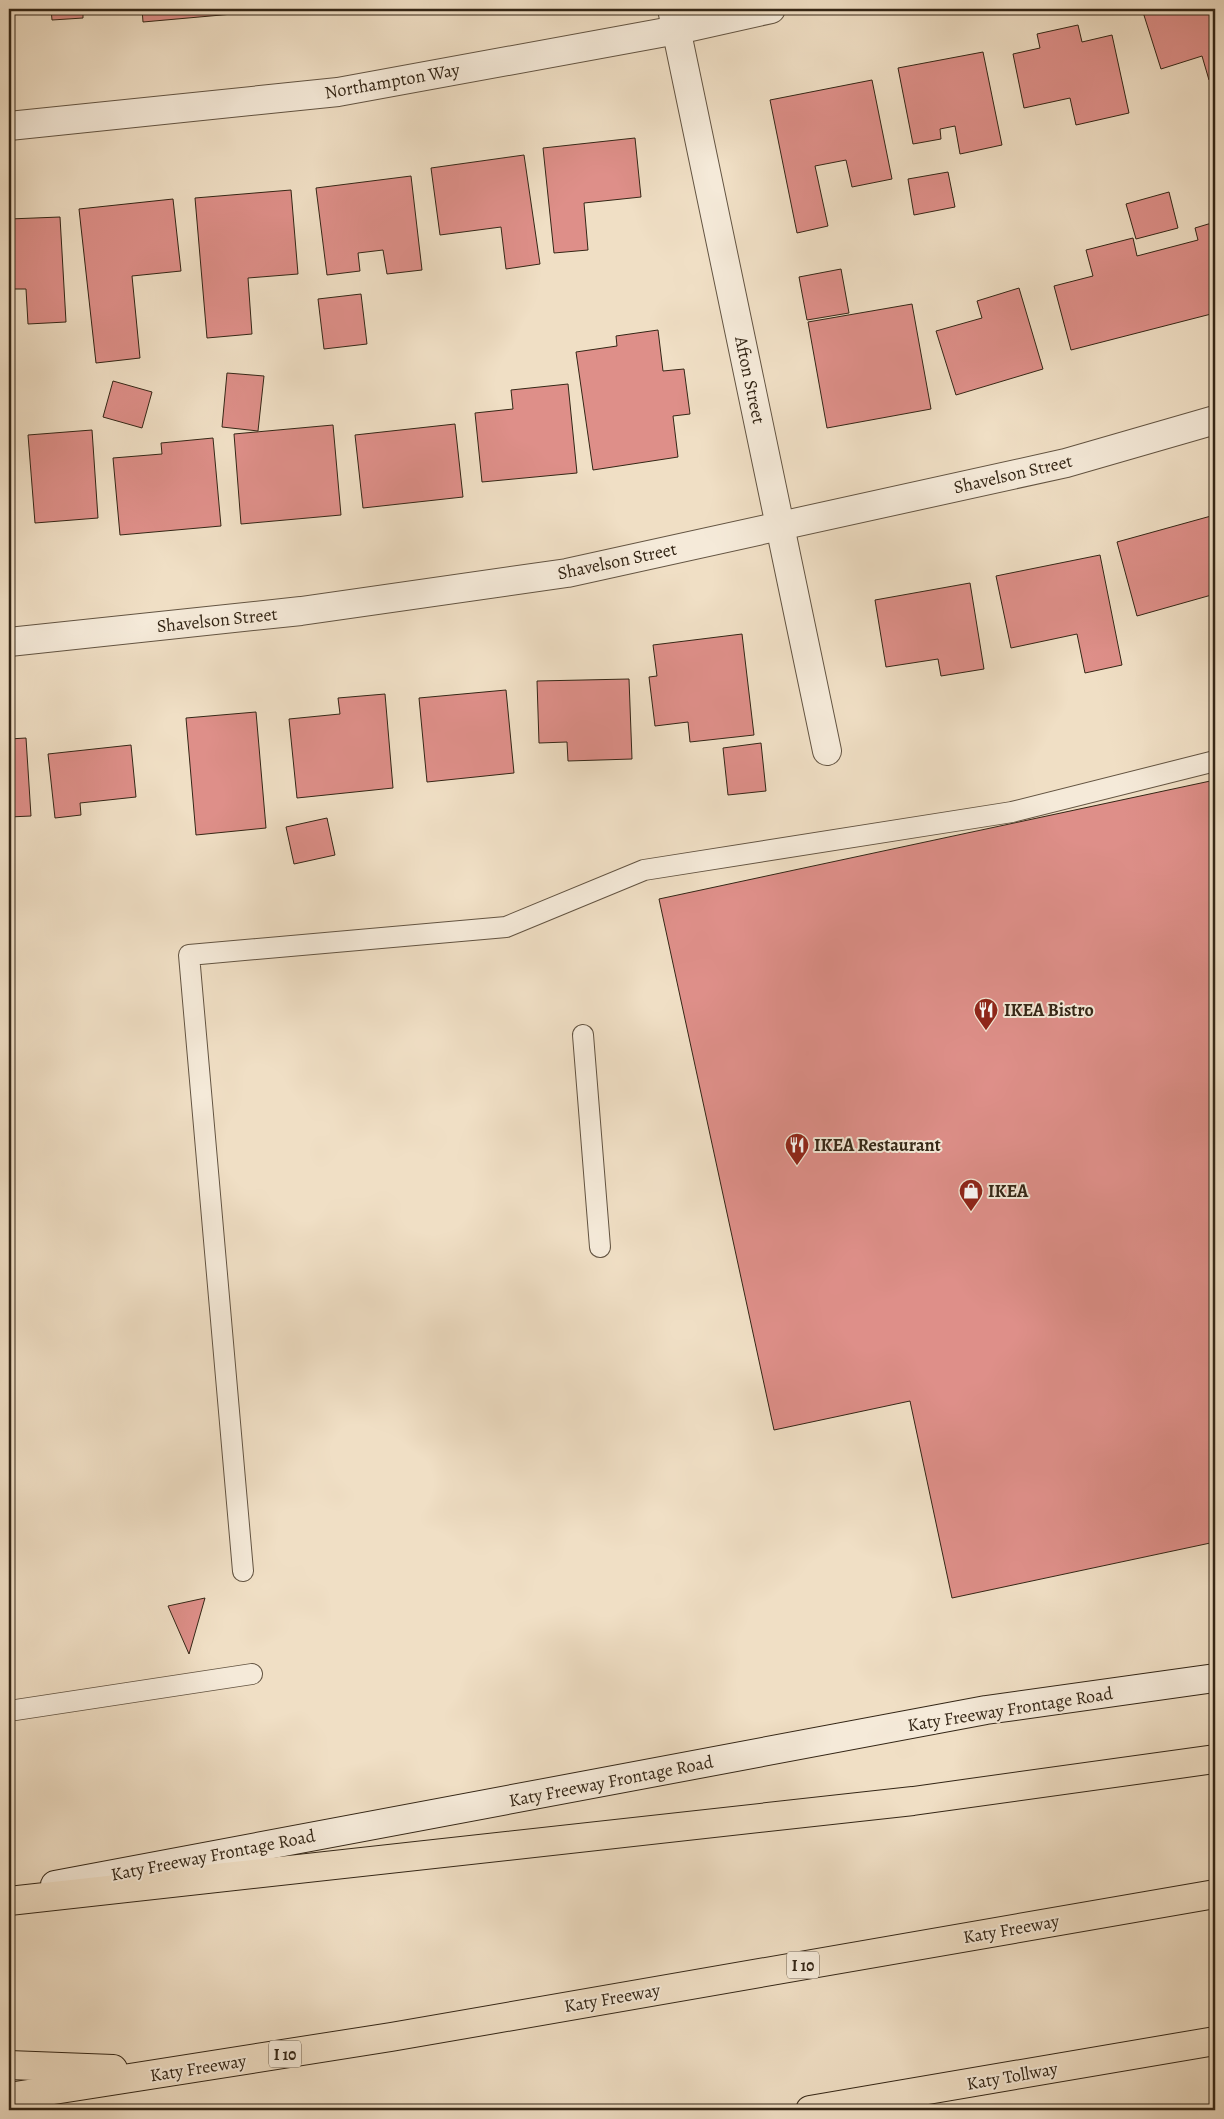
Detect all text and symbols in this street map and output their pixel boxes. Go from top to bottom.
street label: Northampton Way [323,57,462,105]
street label: Afton Street [729,333,771,426]
street label: Shavelson Street [951,449,1075,499]
street label: Shavelson Street [555,537,679,585]
street label: Shavelson Street [156,602,279,638]
restaurant icon: IKEA Bistro [973,997,999,1031]
place label: IKEA Bistro [1004,998,1094,1022]
restaurant icon: IKEA Restaurant [784,1132,810,1166]
place label: IKEA Restaurant [814,1133,941,1157]
shop icon: IKEA [958,1178,984,1212]
place label: IKEA [988,1179,1029,1203]
street label: Katy Freeway Frontage Road [906,1681,1115,1737]
street label: Katy Freeway Frontage Road [507,1749,716,1813]
street label: Katy Freeway Frontage Road [109,1823,318,1887]
street label: Katy Freeway [961,1909,1062,1949]
road number: I 10 [787,1952,819,1978]
street label: Katy Freeway [562,1978,663,2018]
road number: I 10 [269,2040,301,2068]
street label: Katy Freeway [148,2048,249,2087]
street label: Katy Tollway [965,2056,1060,2096]

